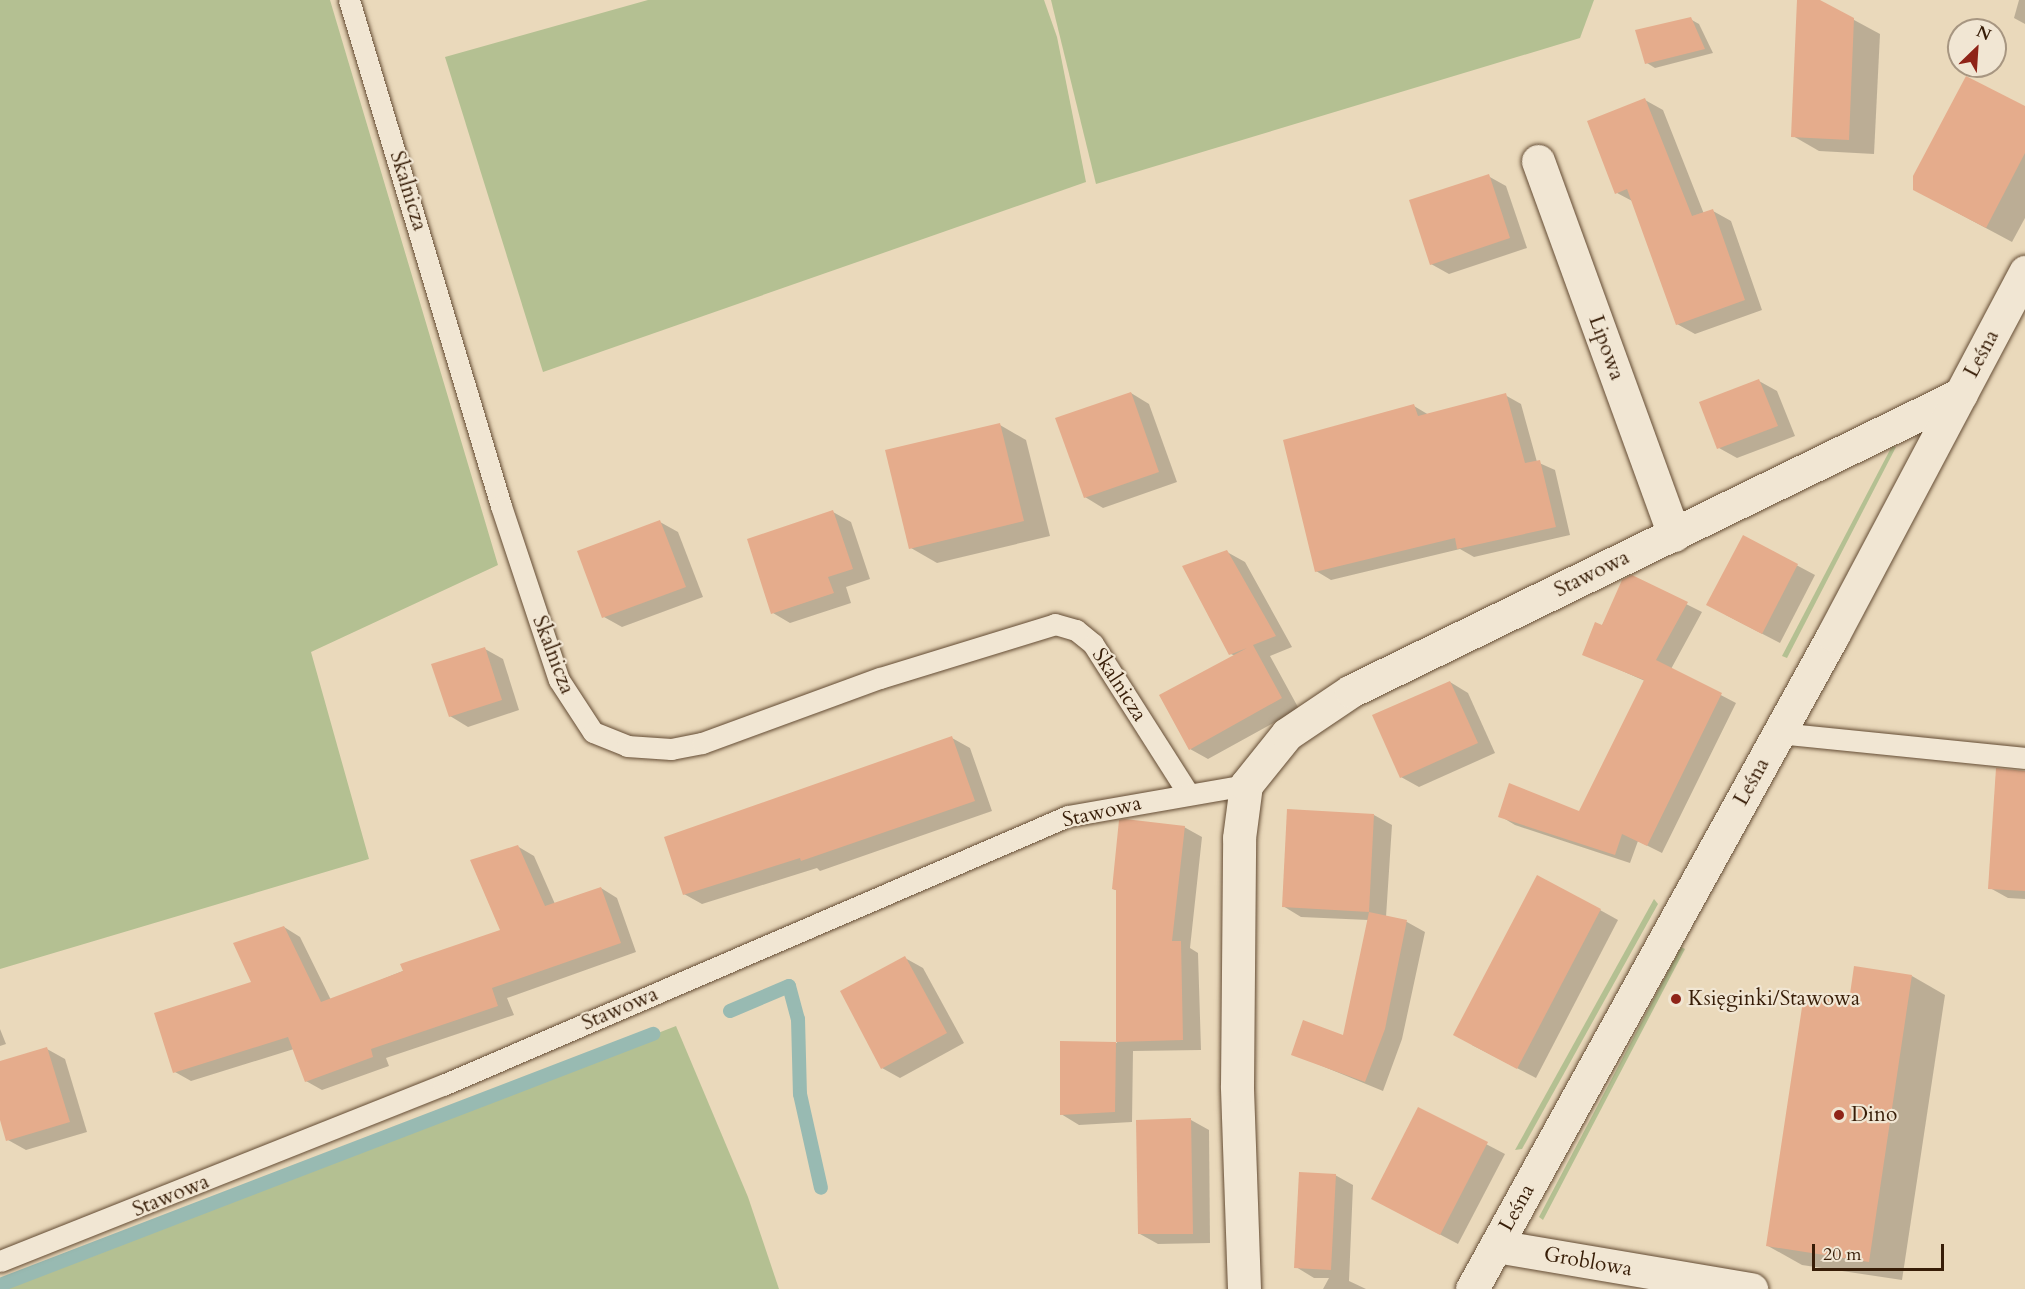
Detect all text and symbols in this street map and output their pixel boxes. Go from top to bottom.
north arrow [1947,18,2007,78]
text: N [1973,21,1995,46]
street label: Skalnicza [384,148,432,234]
street label: Lipowa [1583,312,1629,384]
street label: Leśna [1959,326,2005,382]
street label: Stawowa [1550,545,1634,603]
street label: Skalnicza [527,612,579,698]
street label: Skalnicza [1086,644,1152,726]
street label: Leśna [1729,754,1775,810]
street label: Stawowa [1060,791,1144,833]
street label: Stawowa [578,982,662,1036]
place label: Księginki/Stawowa [1688,986,1860,1012]
marker: Księginki/Stawowa [1669,992,1683,1006]
place label: Dino [1851,1102,1897,1128]
marker: Dino [1832,1108,1846,1122]
street label: Stawowa [129,1169,213,1223]
street label: Leśna [1494,1180,1540,1236]
scale bar [1815,1232,1947,1270]
street label: Groblowa [1542,1242,1634,1282]
text: 20 m [1823,1242,1862,1267]

